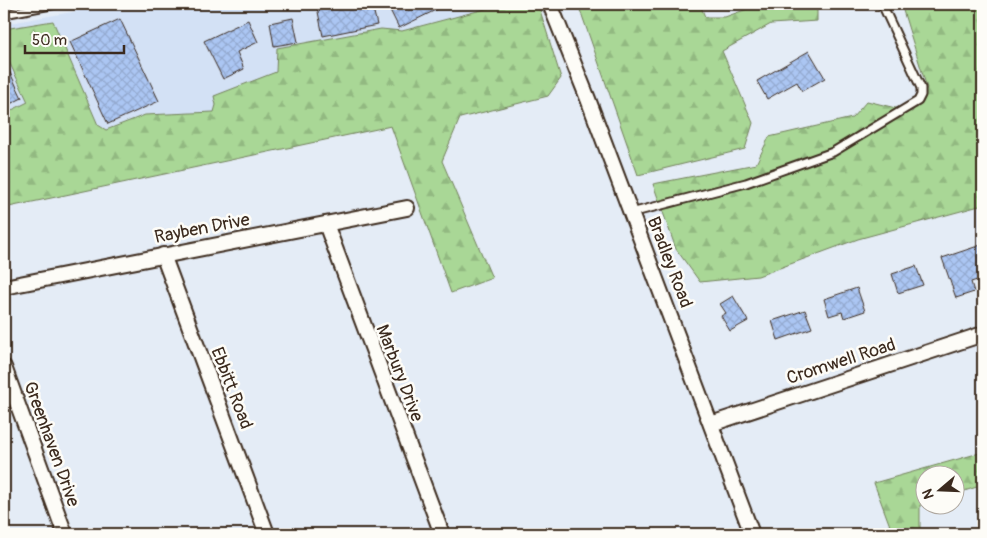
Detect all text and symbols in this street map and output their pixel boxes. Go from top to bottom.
scale bar [25,22,124,54]
text: 50 m [32,31,67,50]
street label: Rayben Drive [153,208,252,249]
street label: Bradley Road [642,213,697,311]
street label: Marbury Drive [371,321,429,425]
street label: Cromwell Road [784,333,898,390]
street label: Ebbitt Road [205,344,258,432]
street label: Greenhaven Drive [18,378,85,510]
north arrow [914,466,964,516]
text: N [919,487,938,501]

